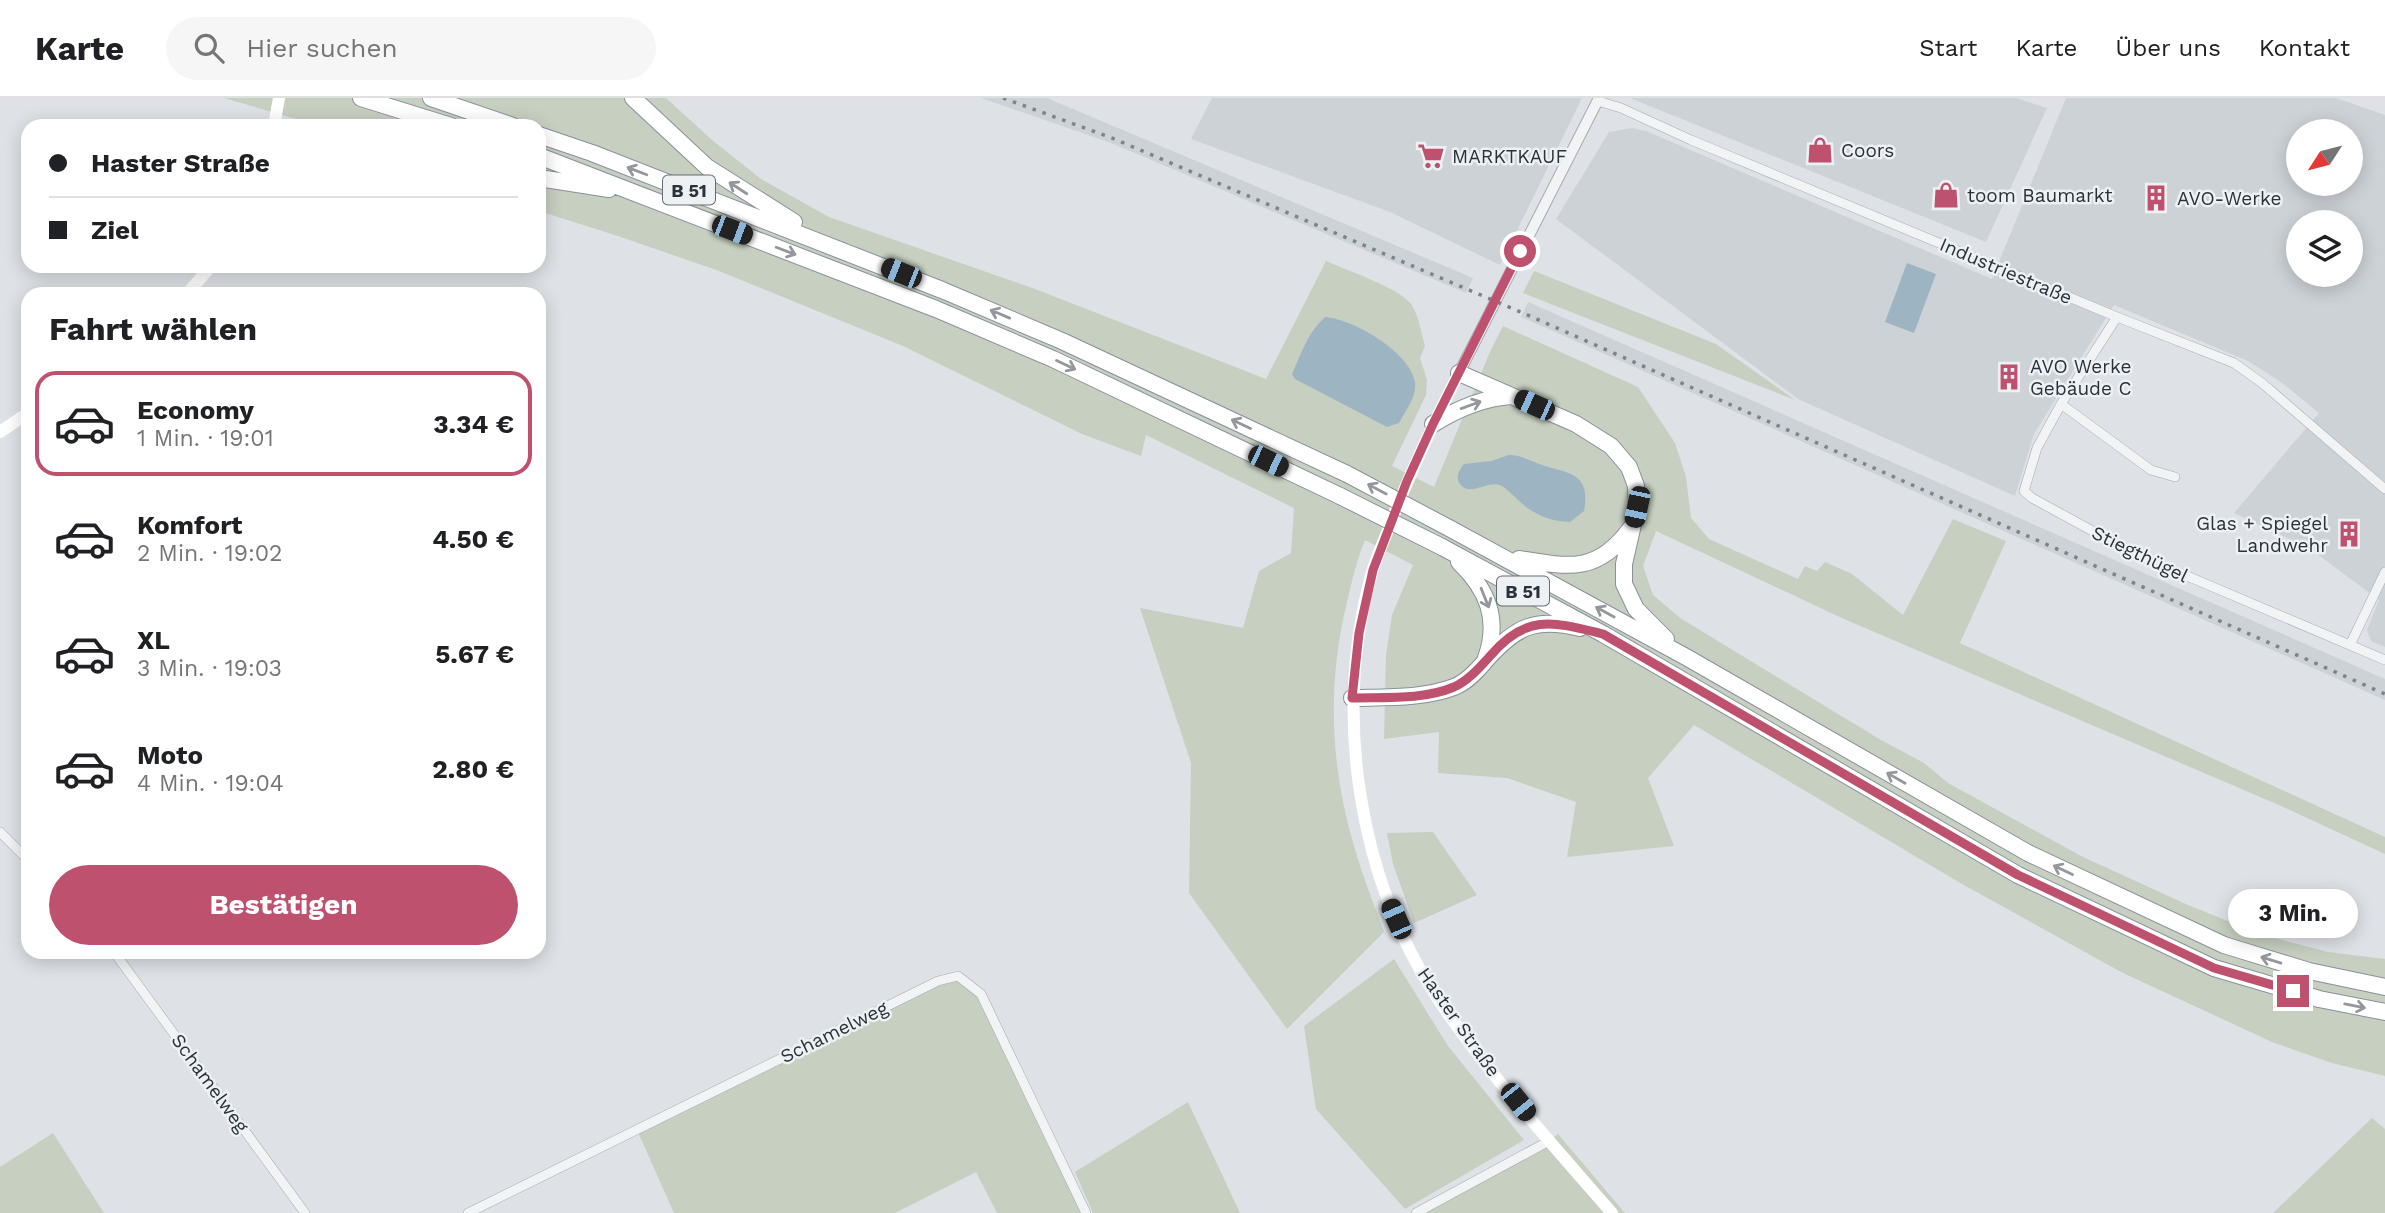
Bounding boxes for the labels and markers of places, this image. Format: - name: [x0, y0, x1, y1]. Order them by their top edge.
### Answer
- shop icon: Coors: [1805, 135, 1835, 165]
- place label: Coors: [1841, 139, 1894, 162]
- supermarket icon: MARKTKAUF: [1416, 141, 1446, 171]
- place label: MARKTKAUF: [1452, 145, 1567, 168]
- shop icon: toom Baumarkt: [1931, 180, 1961, 210]
- building icon: AVO-Werke: [2141, 183, 2171, 213]
- place label: toom Baumarkt: [1967, 184, 2113, 207]
- place label: AVO-Werke: [2177, 187, 2281, 210]
- place label: AVO Werke Gebäude C: [2030, 355, 2132, 400]
- building icon: AVO Werke Gebäude C: [1994, 362, 2024, 392]
- place label: Glas + Spiegel Landwehr: [2196, 512, 2328, 557]
- building icon: Glas + Spiegel Landwehr: [2334, 519, 2364, 549]

